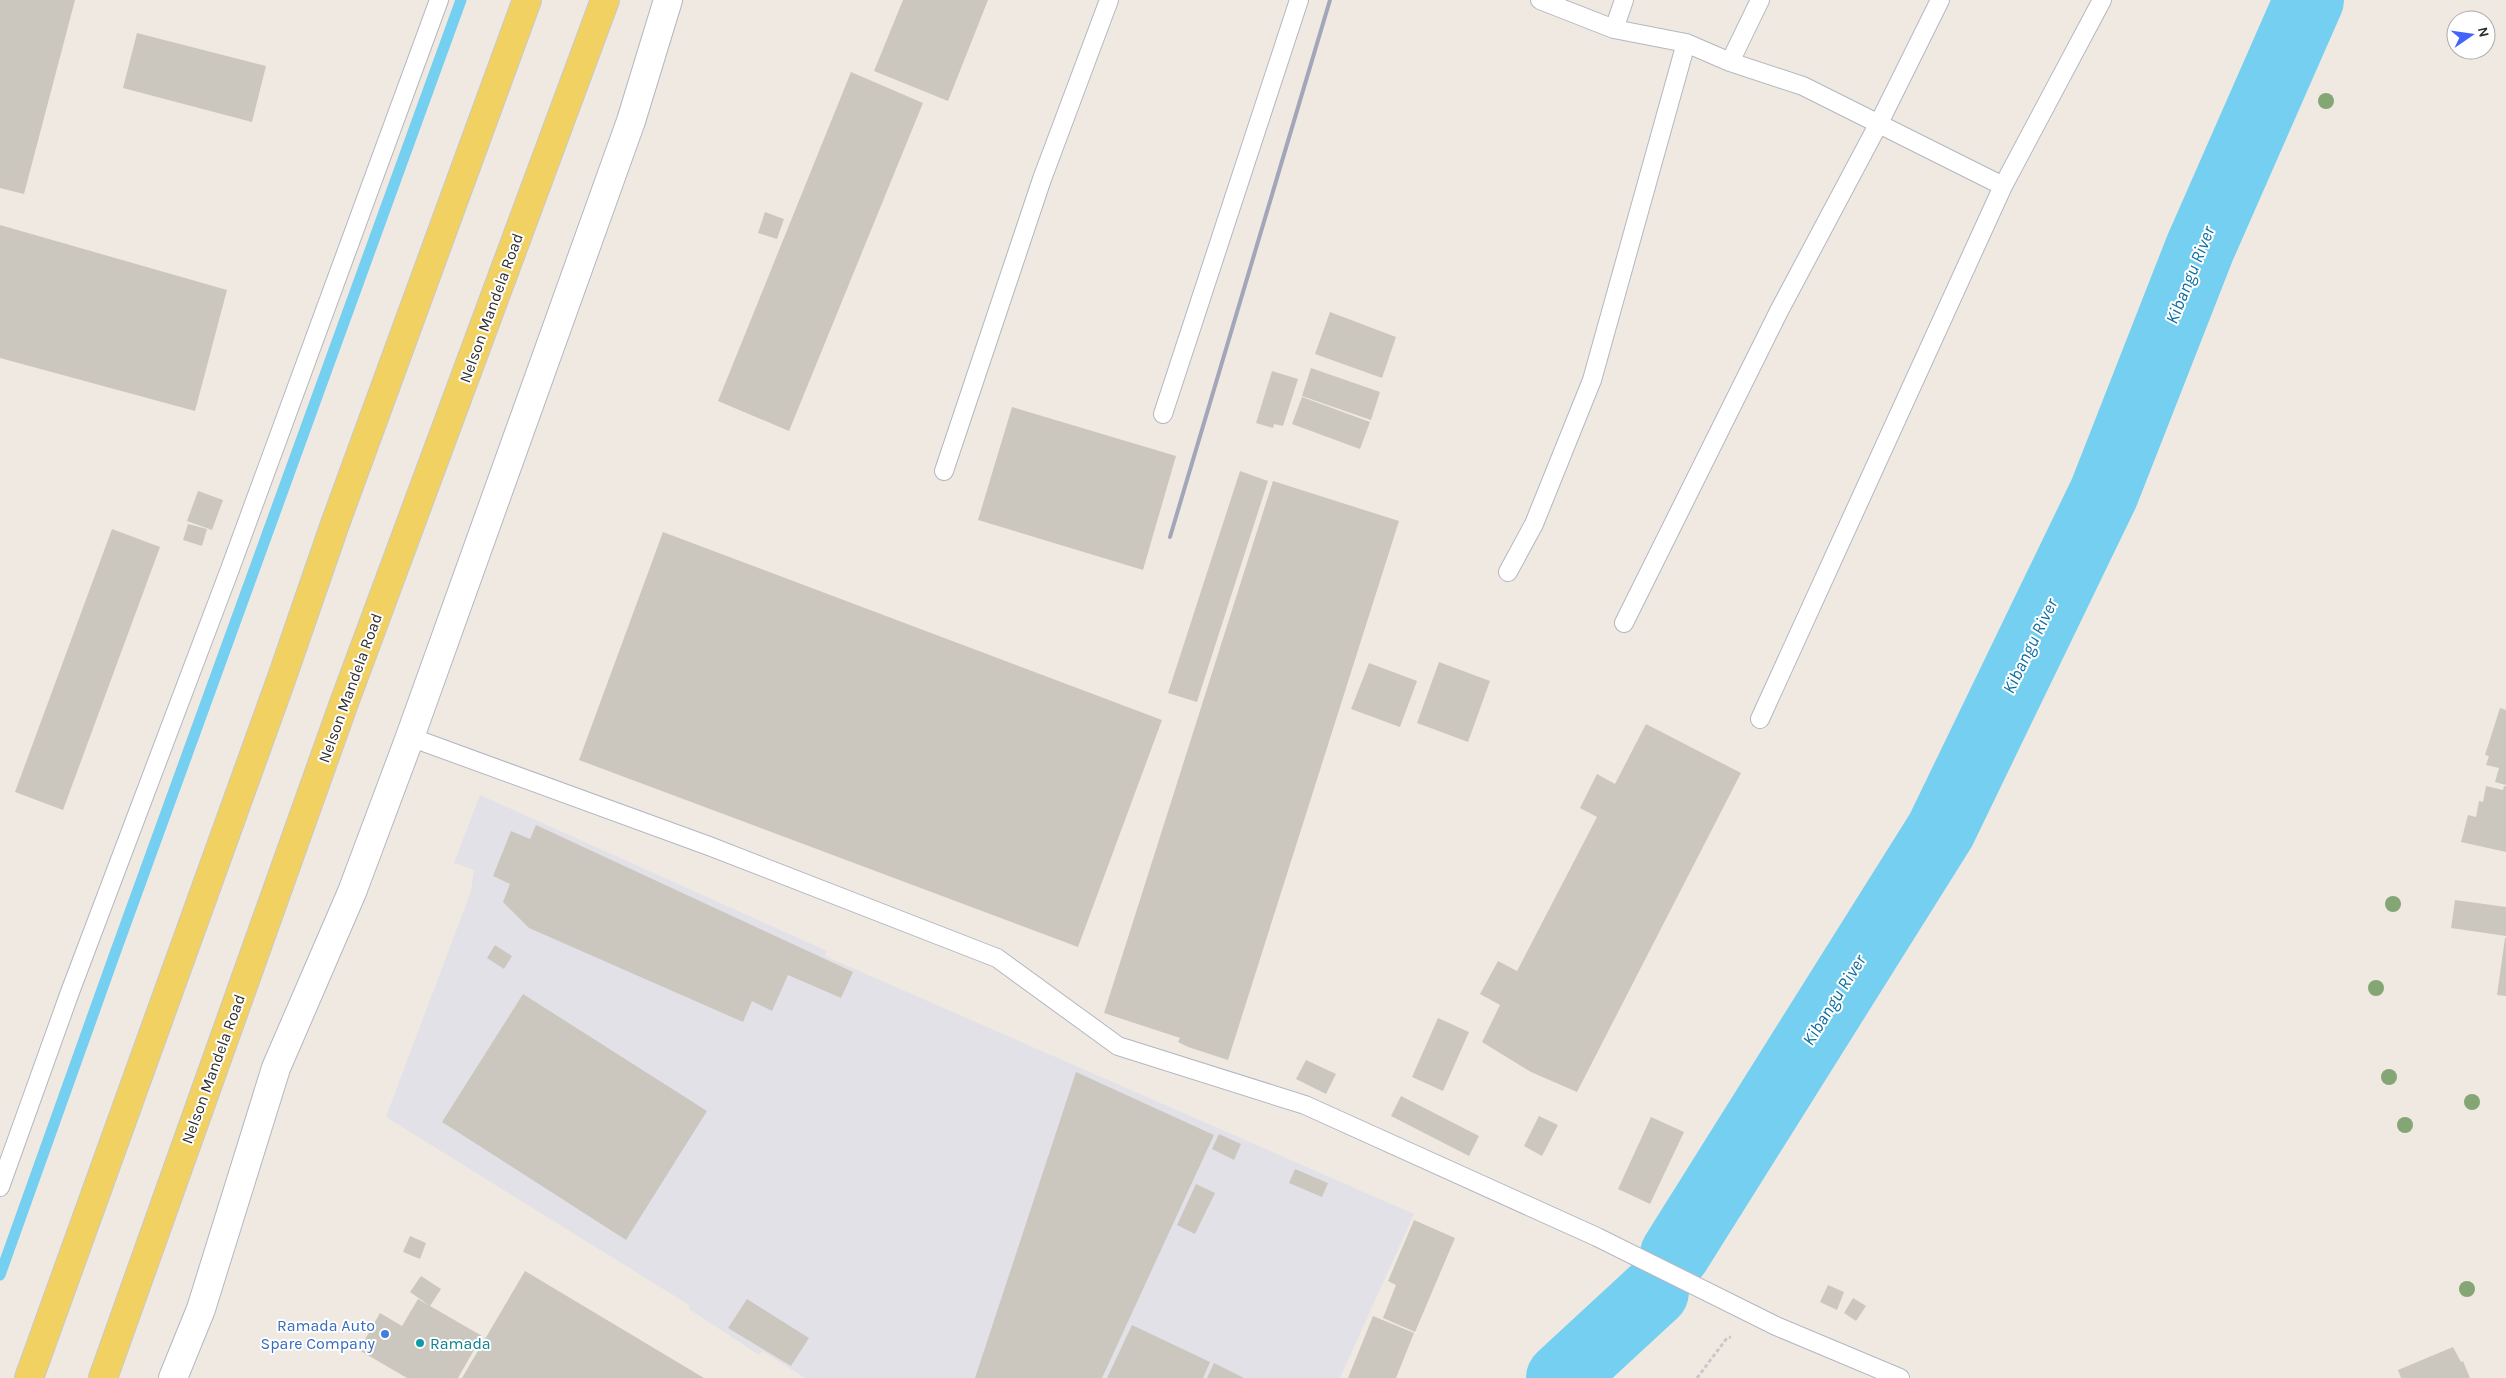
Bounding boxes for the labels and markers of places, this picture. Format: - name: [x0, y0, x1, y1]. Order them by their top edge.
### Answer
- place label: Ramada Auto Spare Company: [261, 1316, 376, 1353]
- marker: Ramada Auto Spare Company: [379, 1328, 391, 1340]
- place label: Ramada: [430, 1334, 491, 1353]
- marker: Ramada: [414, 1337, 426, 1349]

